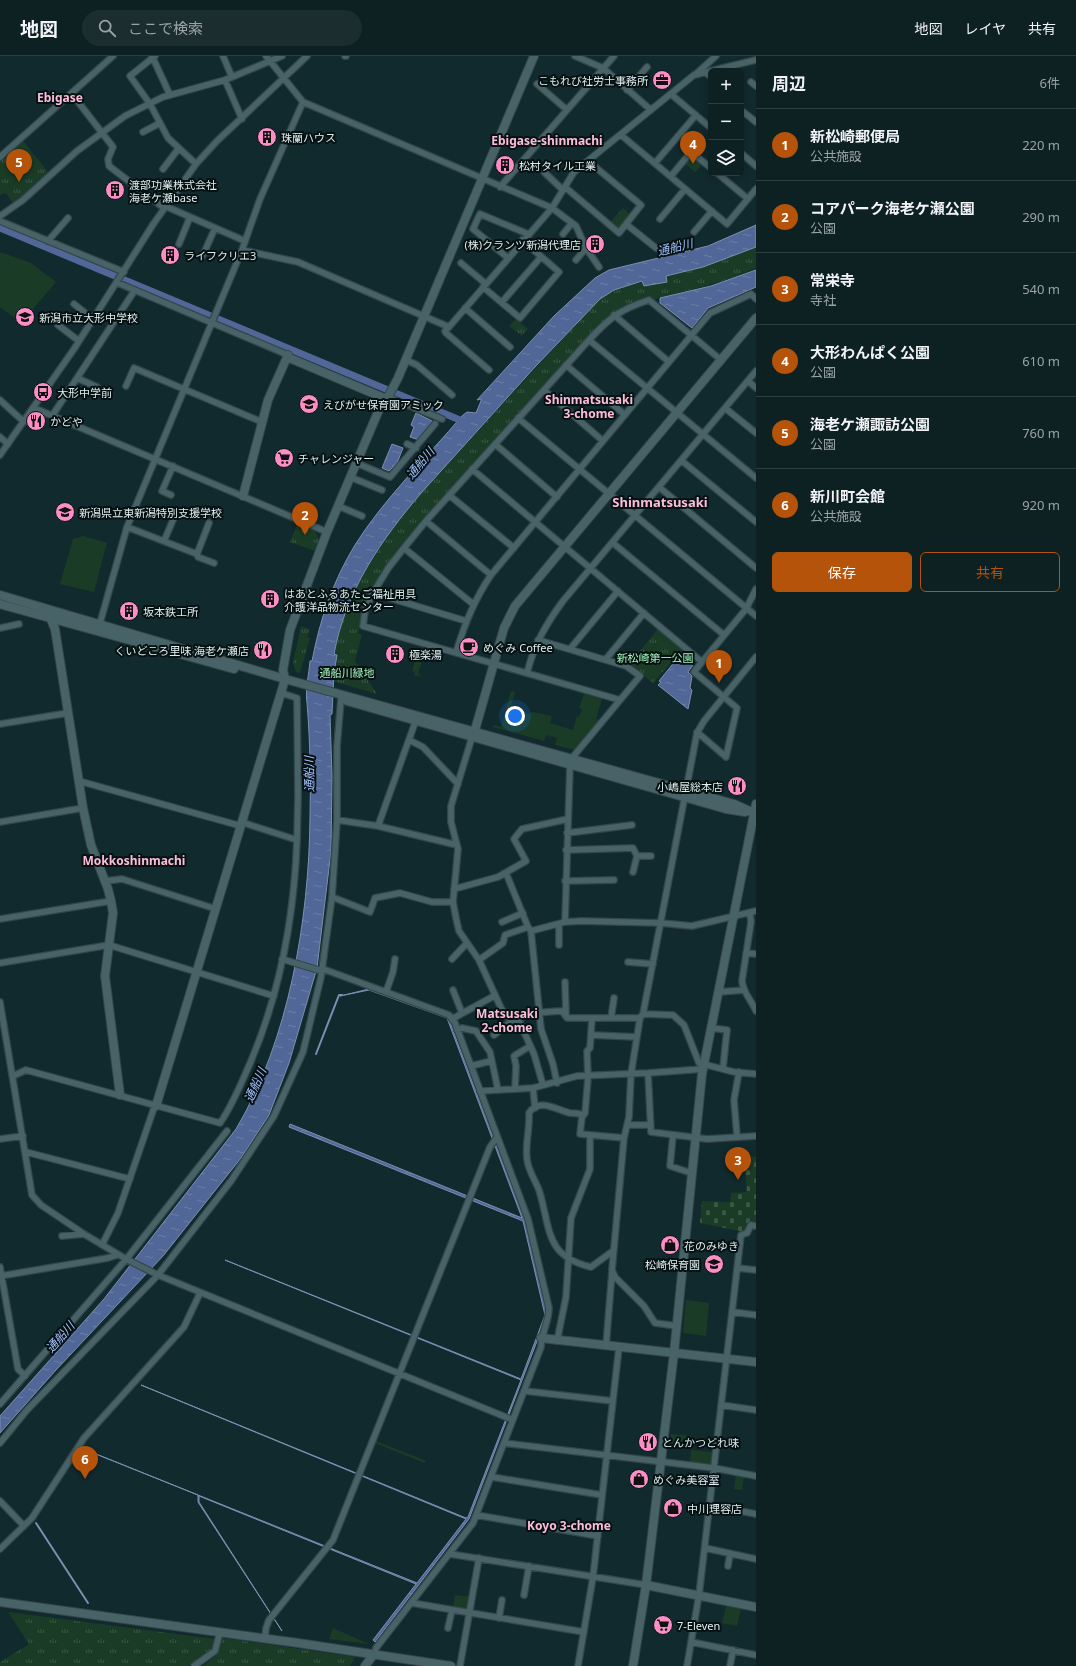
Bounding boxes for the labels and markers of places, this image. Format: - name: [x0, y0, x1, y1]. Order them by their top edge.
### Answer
- office icon: こもれび社労士事務所: [651, 69, 673, 91]
- place label: こもれび社労士事務所: [538, 73, 649, 88]
- building icon: 珠蘭ハウス: [256, 126, 278, 148]
- place label: 珠蘭ハウス: [281, 130, 336, 145]
- pin: 4: [680, 131, 706, 164]
- pin: 5: [6, 149, 32, 182]
- building icon: 松村タイル工業: [494, 154, 516, 176]
- place label: 松村タイル工業: [519, 158, 596, 173]
- place label: 渡部功業株式会社 海老ケ瀬base: [129, 177, 217, 205]
- building icon: 渡部功業株式会社 海老ケ瀬base: [104, 179, 126, 201]
- building icon: (株)クランツ新潟代理店: [584, 233, 606, 255]
- place label: (株)クランツ新潟代理店: [464, 237, 581, 252]
- building icon: ライフクリエ3: [159, 244, 181, 266]
- place label: ライフクリエ3: [184, 248, 256, 263]
- school or university icon: 新潟市立大形中学校: [14, 306, 36, 328]
- place label: 新潟市立大形中学校: [39, 310, 138, 325]
- bus stop icon: 大形中学前: [32, 381, 54, 403]
- place label: 大形中学前: [57, 385, 112, 400]
- school or university icon: えびがせ保育園アミック: [298, 393, 320, 415]
- place label: えびがせ保育園アミック: [323, 397, 444, 412]
- restaurant icon: かどや: [25, 410, 47, 432]
- place label: かどや: [50, 414, 83, 429]
- supermarket icon: チャレンジャー: [273, 447, 295, 469]
- place label: チャレンジャー: [298, 451, 374, 466]
- school or university icon: 新潟県立東新潟特別支援学校: [54, 501, 76, 523]
- pin: 2: [292, 502, 318, 535]
- place label: 新潟県立東新潟特別支援学校: [79, 505, 222, 520]
- place label: はあとふるあたご福祉用具 介護洋品物流センター: [284, 586, 416, 614]
- building icon: はあとふるあたご福祉用具 介護洋品物流センター: [259, 588, 281, 610]
- building icon: 坂本鉄工所: [118, 600, 140, 622]
- place label: 坂本鉄工所: [143, 604, 199, 619]
- cafe icon: めぐみ Coffee: [458, 636, 480, 658]
- restaurant icon: くいどころ里味 海老ケ瀬店: [252, 639, 274, 661]
- place label: めぐみ Coffee: [483, 640, 553, 655]
- place label: くいどころ里味 海老ケ瀬店: [114, 643, 249, 658]
- building icon: 極楽湯: [384, 643, 406, 665]
- place label: 極楽湯: [409, 647, 442, 662]
- pin: 1: [706, 650, 732, 683]
- restaurant icon: 小嶋屋総本店: [726, 775, 748, 797]
- place label: 小嶋屋総本店: [657, 779, 723, 794]
- pin: 3: [725, 1147, 751, 1180]
- shop icon: 花のみゆき: [659, 1234, 681, 1256]
- place label: 花のみゆき: [684, 1238, 739, 1253]
- school or university icon: 松崎保育園: [703, 1253, 725, 1275]
- place label: 松崎保育園: [645, 1257, 700, 1272]
- restaurant icon: とんかつどれ味: [637, 1431, 659, 1453]
- place label: とんかつどれ味: [662, 1435, 739, 1450]
- pin: 6: [72, 1446, 98, 1479]
- shop icon: めぐみ美容室: [628, 1468, 650, 1490]
- place label: めぐみ美容室: [653, 1472, 719, 1487]
- shop icon: 中川理容店: [662, 1497, 684, 1519]
- place label: 中川理容店: [687, 1501, 742, 1516]
- supermarket icon: 7-Eleven: [652, 1614, 674, 1636]
- place label: 7-Eleven: [677, 1618, 720, 1633]

